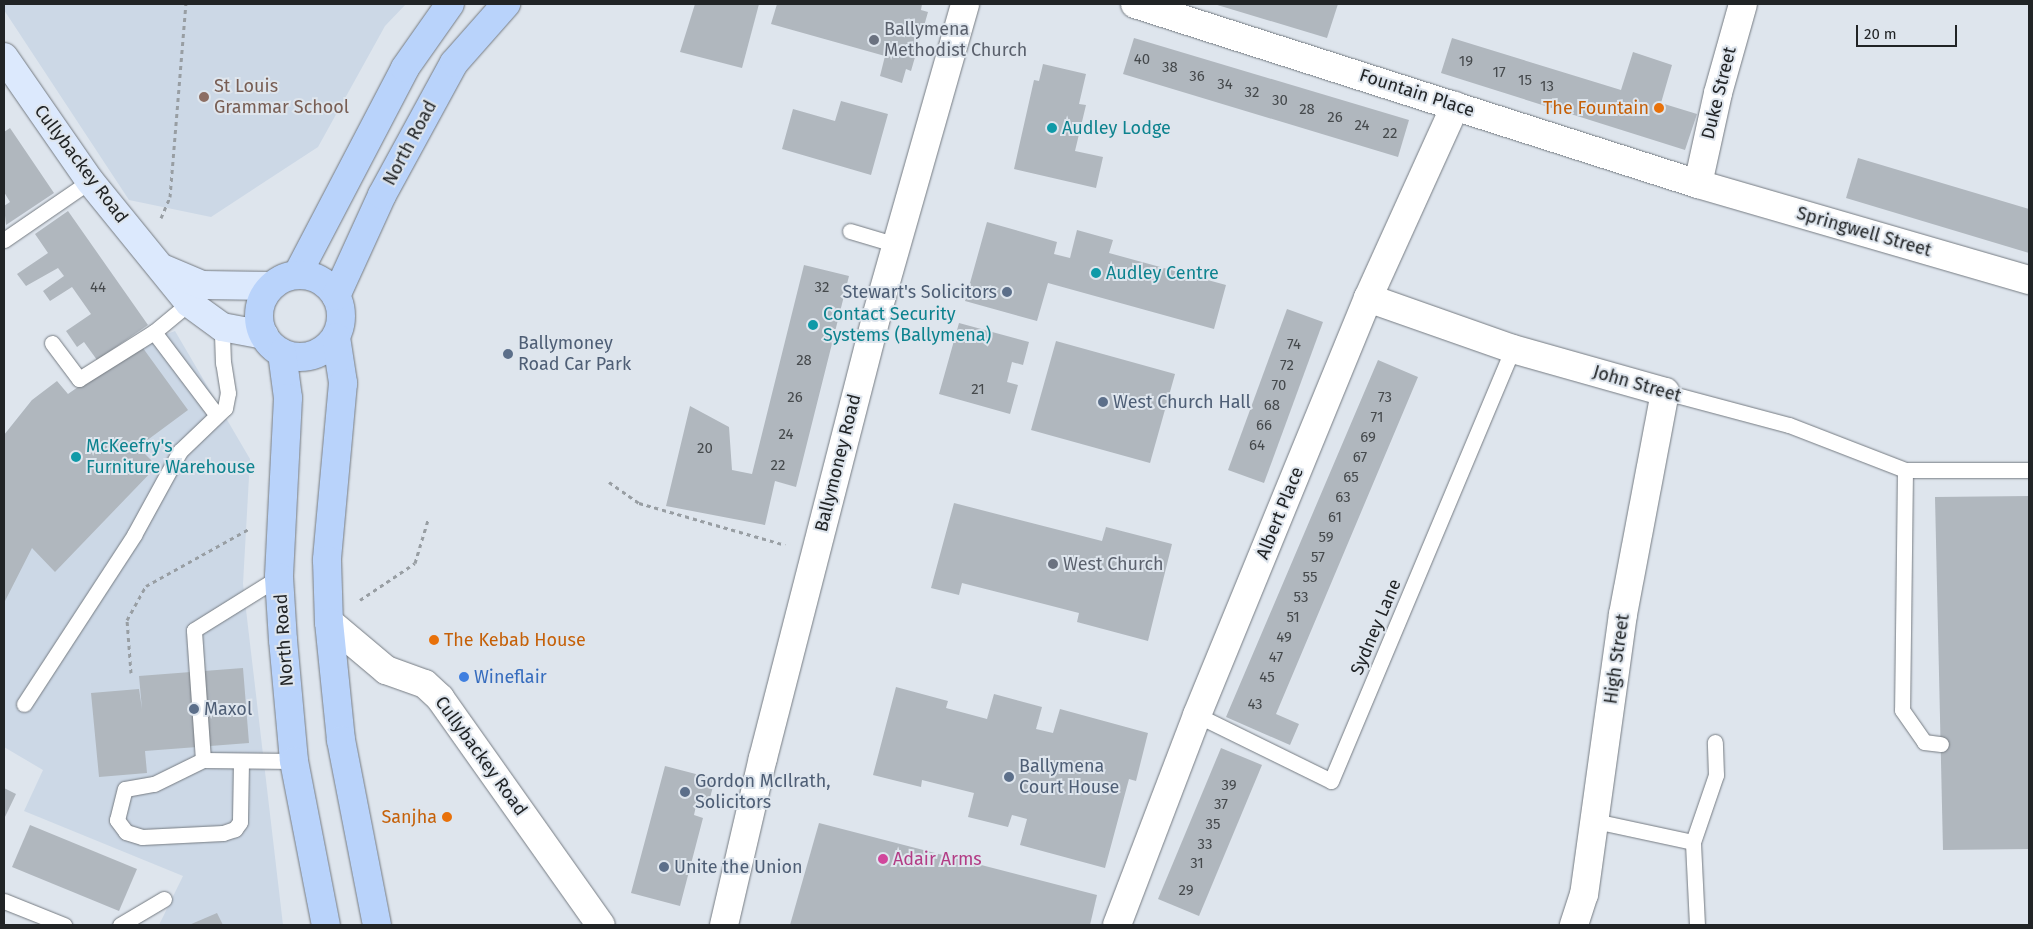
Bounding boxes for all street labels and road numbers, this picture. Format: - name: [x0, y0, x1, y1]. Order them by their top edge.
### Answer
- street label: Duke Street: [1697, 45, 1741, 141]
- street label: Fountain Place: [1357, 64, 1477, 122]
- street label: North Road: [379, 97, 441, 189]
- street label: Cullybackey Road: [30, 101, 132, 227]
- street label: Springwell Street: [1794, 202, 1934, 262]
- street label: John Street: [1590, 361, 1684, 407]
- street label: Ballymoney Road: [810, 392, 866, 534]
- street label: Albert Place: [1252, 464, 1308, 562]
- street label: Sydney Lane: [1346, 576, 1406, 678]
- street label: North Road: [270, 593, 298, 687]
- street label: High Street: [1600, 613, 1634, 705]
- street label: Cullybackey Road: [430, 692, 532, 820]

